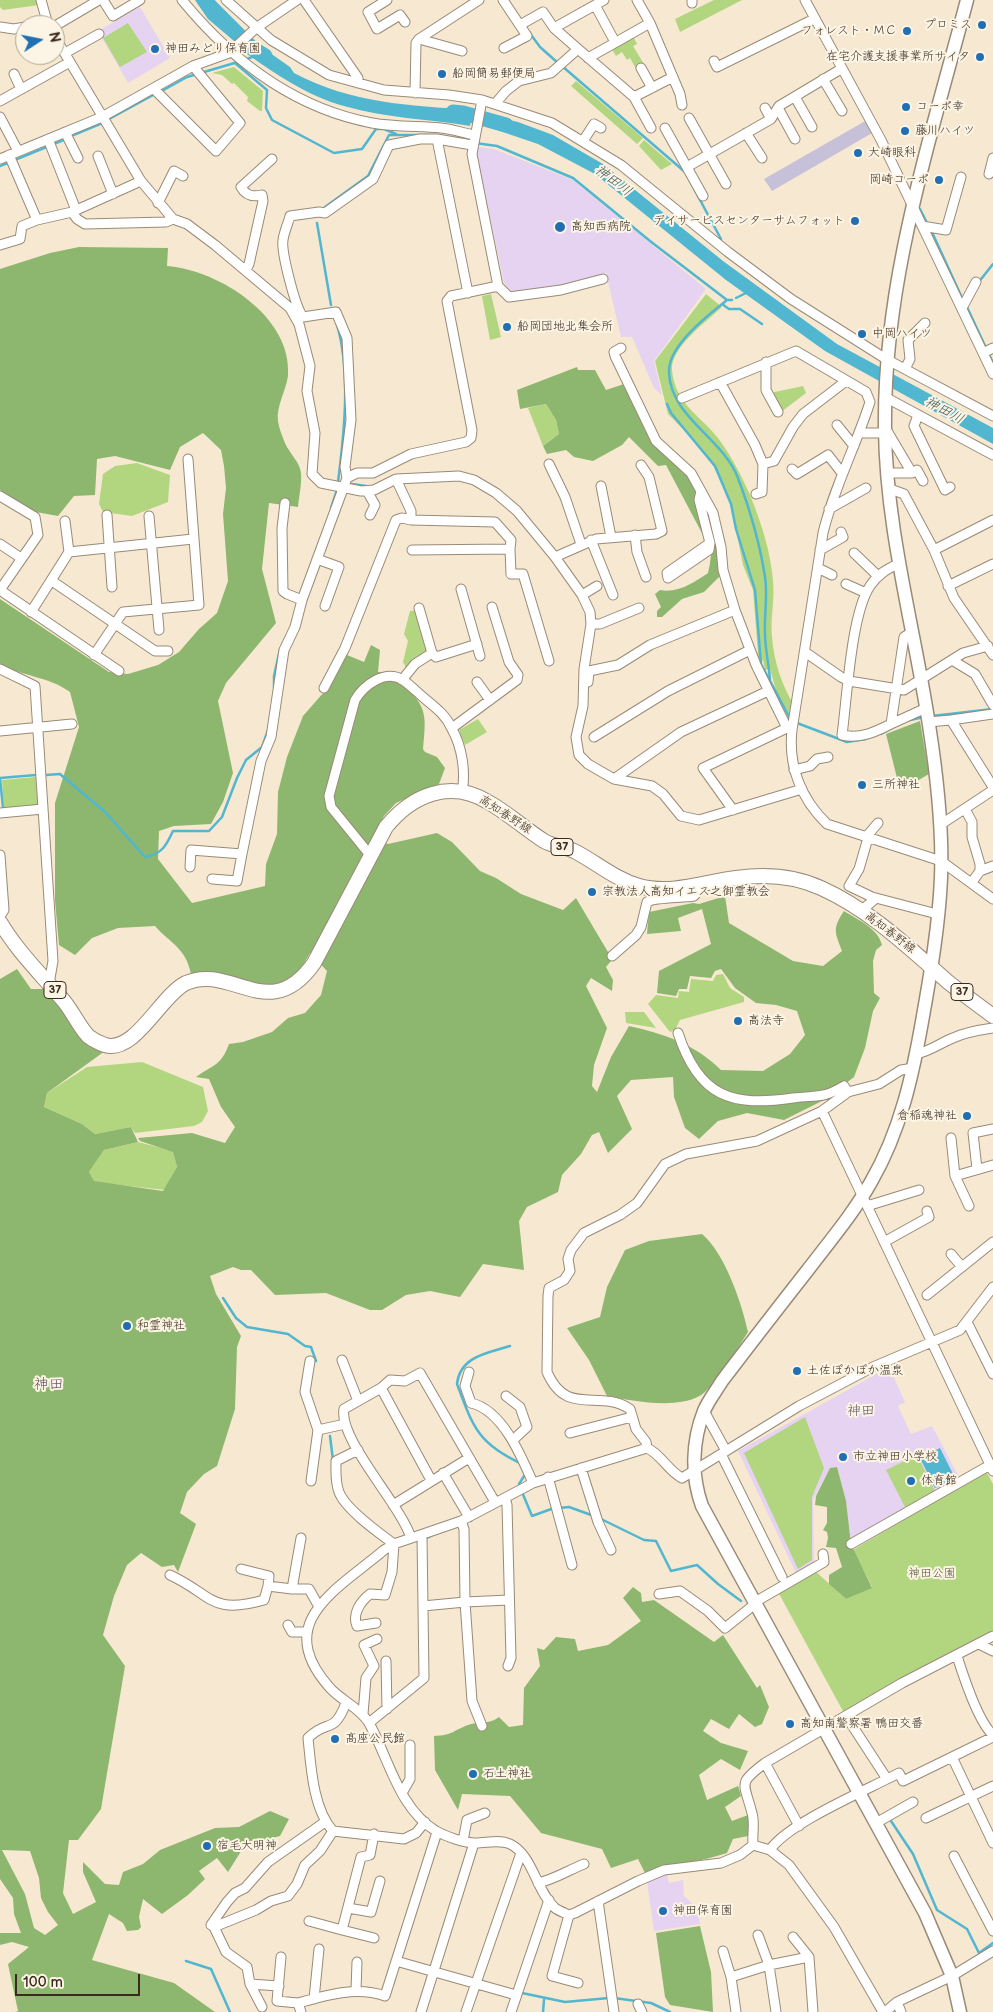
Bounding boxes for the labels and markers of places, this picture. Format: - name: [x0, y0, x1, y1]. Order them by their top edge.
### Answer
- place label: プロミス: [924, 18, 972, 32]
- marker: プロミス: [976, 19, 988, 31]
- place label: フォレスト・ＭＣ: [801, 24, 897, 38]
- marker: フォレスト・ＭＣ: [901, 25, 913, 37]
- place label: 神田みどり保育園: [165, 42, 261, 56]
- marker: 神田みどり保育園: [149, 43, 161, 55]
- place label: 在宅介護支援事業所サイタ: [826, 50, 970, 64]
- marker: 在宅介護支援事業所サイタ: [974, 51, 986, 63]
- place label: 船岡簡易郵便局: [452, 67, 536, 81]
- marker: 船岡簡易郵便局: [436, 68, 448, 80]
- place label: コーポ幸: [916, 100, 964, 114]
- marker: コーポ幸: [900, 101, 912, 113]
- place label: 藤川ハイツ: [915, 124, 975, 138]
- marker: 藤川ハイツ: [899, 125, 911, 137]
- place label: 大崎眼科: [868, 146, 916, 160]
- marker: 大崎眼科: [852, 147, 864, 159]
- place label: 岡崎コーポ: [869, 173, 929, 187]
- marker: 岡崎コーポ: [933, 174, 945, 186]
- place label: デイサービスセンターサムフォット: [653, 214, 845, 228]
- marker: デイサービスセンターサムフォット: [849, 215, 861, 227]
- marker: 高知西病院: [553, 220, 567, 234]
- place label: 高知西病院: [571, 220, 631, 234]
- place label: 船岡団地北集会所: [517, 320, 613, 334]
- marker: 船岡団地北集会所: [501, 321, 513, 333]
- place label: 中岡ハイツ: [872, 327, 932, 341]
- marker: 中岡ハイツ: [856, 328, 868, 340]
- place label: 三所神社: [872, 778, 920, 792]
- marker: 三所神社: [856, 779, 868, 791]
- place label: 宗教法人高知イエス之御霊教会: [602, 885, 770, 899]
- marker: 宗教法人高知イエス之御霊教会: [586, 886, 598, 898]
- place label: 高法寺: [748, 1014, 784, 1028]
- marker: 高法寺: [732, 1015, 744, 1027]
- place label: 倉稲魂神社: [897, 1109, 957, 1123]
- marker: 倉稲魂神社: [961, 1110, 973, 1122]
- place label: 和霊神社: [137, 1319, 185, 1333]
- marker: 和霊神社: [121, 1320, 133, 1332]
- place label: 土佐ぽかぽか温泉: [807, 1364, 903, 1378]
- marker: 土佐ぽかぽか温泉: [791, 1365, 803, 1377]
- place label: 市立神田小学校: [853, 1450, 937, 1464]
- marker: 市立神田小学校: [837, 1451, 849, 1463]
- place label: 体育館: [921, 1474, 957, 1488]
- marker: 体育館: [905, 1475, 917, 1487]
- place label: 高知南警察署 鴨田交番: [800, 1717, 923, 1731]
- marker: 高知南警察署 鴨田交番: [784, 1718, 796, 1730]
- place label: 髙座公民館: [345, 1732, 405, 1746]
- marker: 髙座公民館: [329, 1733, 341, 1745]
- place label: 石土神社: [483, 1767, 531, 1781]
- marker: 石土神社: [467, 1768, 479, 1780]
- place label: 宿毛大明神: [217, 1839, 277, 1853]
- marker: 宿毛大明神: [201, 1840, 213, 1852]
- place label: 神田保育園: [673, 1904, 733, 1918]
- marker: 神田保育園: [657, 1905, 669, 1917]

